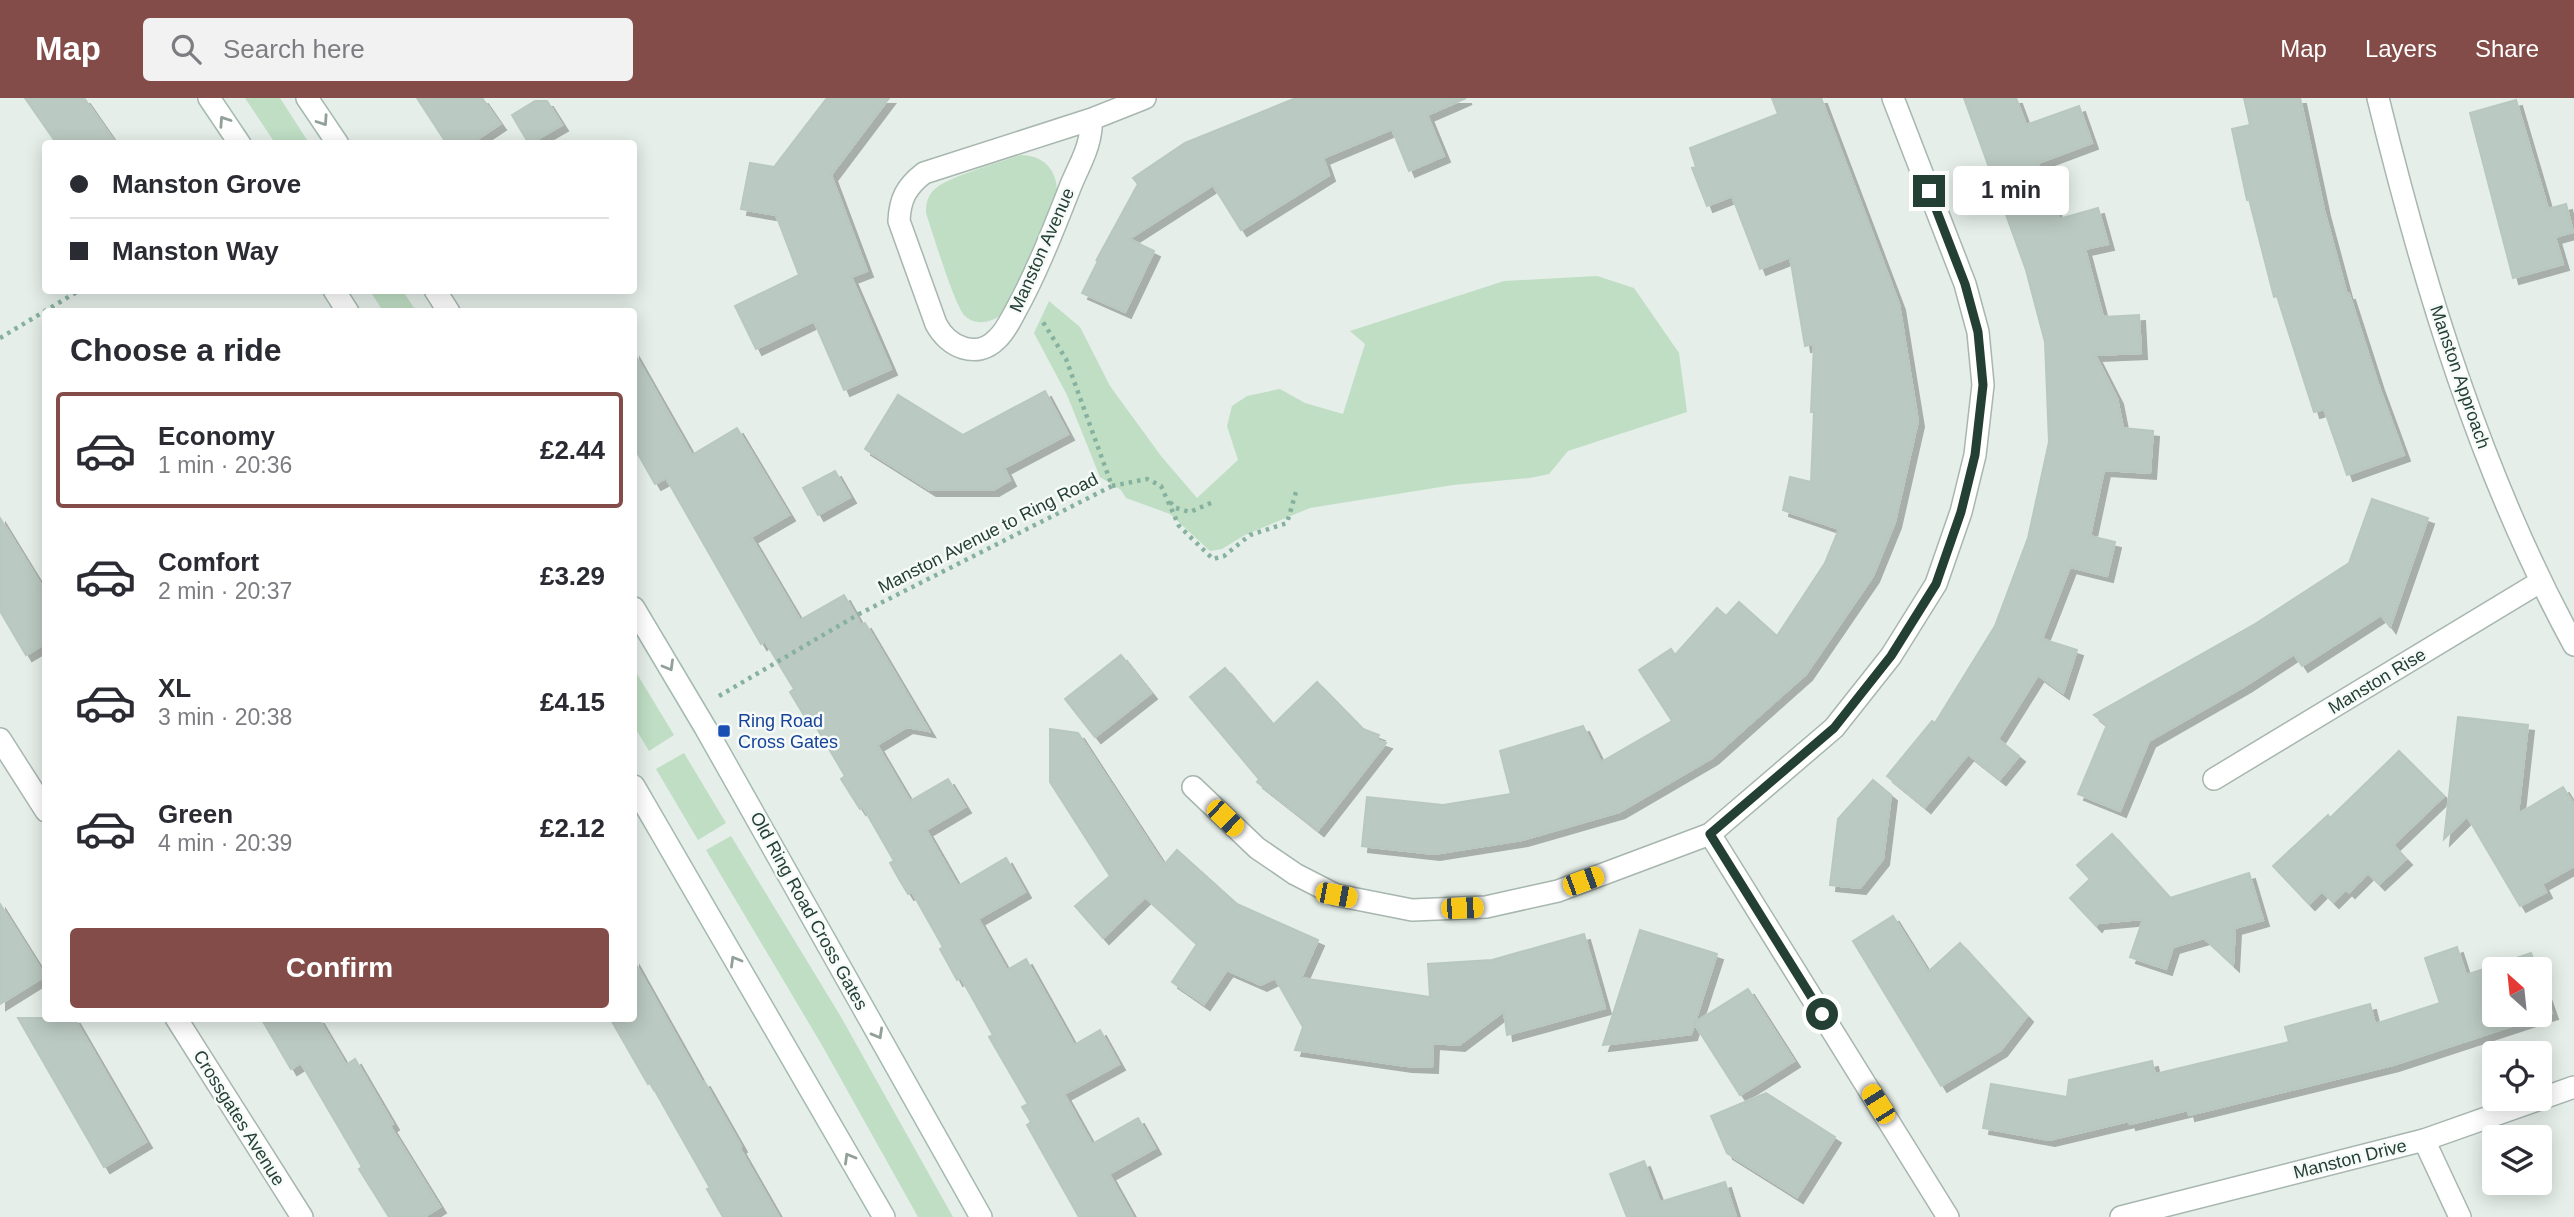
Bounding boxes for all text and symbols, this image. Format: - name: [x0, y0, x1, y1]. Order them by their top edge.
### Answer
- search box: [143, 18, 633, 81]
- text: Map: [35, 30, 101, 67]
- icon: search: [167, 30, 205, 68]
- text: Search here: [223, 34, 365, 64]
- text: Map: [2280, 35, 2327, 62]
- text: Layers: [2365, 35, 2437, 62]
- text: Share: [2475, 35, 2539, 62]
- one-way arrow: [314, 113, 327, 126]
- one-way arrow: [220, 116, 232, 129]
- callout: 1 min: [1954, 166, 2069, 216]
- text: Manston Grove: [112, 169, 301, 199]
- route end: [1913, 175, 1945, 207]
- text: 1 min: [1981, 177, 2041, 203]
- street label: Manston Avenue: [1006, 185, 1078, 315]
- text: Manston Way: [112, 236, 279, 266]
- street label: Manston Approach: [2426, 303, 2494, 451]
- text: Choose a ride: [70, 332, 282, 368]
- icon: car: [74, 419, 137, 482]
- text: Economy: [158, 421, 275, 451]
- text: £2.44: [540, 435, 605, 465]
- text: 1 min · 20:36: [158, 452, 292, 478]
- street label: Manston Avenue to Ring Road: [875, 469, 1101, 597]
- icon: car: [74, 545, 137, 608]
- text: Comfort: [158, 547, 259, 577]
- text: £3.29: [540, 561, 605, 591]
- text: 2 min · 20:37: [158, 578, 292, 604]
- street label: Manston Rise: [2325, 644, 2429, 718]
- one-way arrow: [661, 659, 674, 672]
- icon: car: [74, 671, 137, 734]
- text: XL: [158, 673, 191, 703]
- text: £4.15: [540, 687, 605, 717]
- text: 3 min · 20:38: [158, 704, 292, 730]
- place label: Ring Road Cross Gates: [738, 711, 838, 752]
- marker: Ring Road Cross Gates: [716, 723, 732, 739]
- car: [1203, 796, 1248, 840]
- icon: car: [74, 797, 137, 860]
- text: Green: [158, 799, 233, 829]
- street label: Old Ring Road Cross Gates: [746, 809, 872, 1013]
- text: £2.12: [540, 813, 605, 843]
- text: 4 min · 20:39: [158, 830, 292, 856]
- car: [1560, 864, 1607, 898]
- car: [1314, 881, 1359, 909]
- car: [1441, 897, 1484, 919]
- button: Confirm: [70, 928, 609, 1008]
- one-way arrow: [730, 956, 743, 969]
- north arrow: [2482, 957, 2552, 1027]
- map controls: [2482, 957, 2552, 1195]
- route start: [1806, 998, 1838, 1030]
- one-way arrow: [870, 1027, 883, 1040]
- button: locate: [2482, 1041, 2552, 1111]
- street label: Crossgates Avenue: [189, 1047, 289, 1189]
- car: [1858, 1081, 1899, 1127]
- button: layers: [2482, 1125, 2552, 1195]
- street label: Manston Drive: [2291, 1135, 2409, 1183]
- one-way arrow: [845, 1153, 858, 1166]

